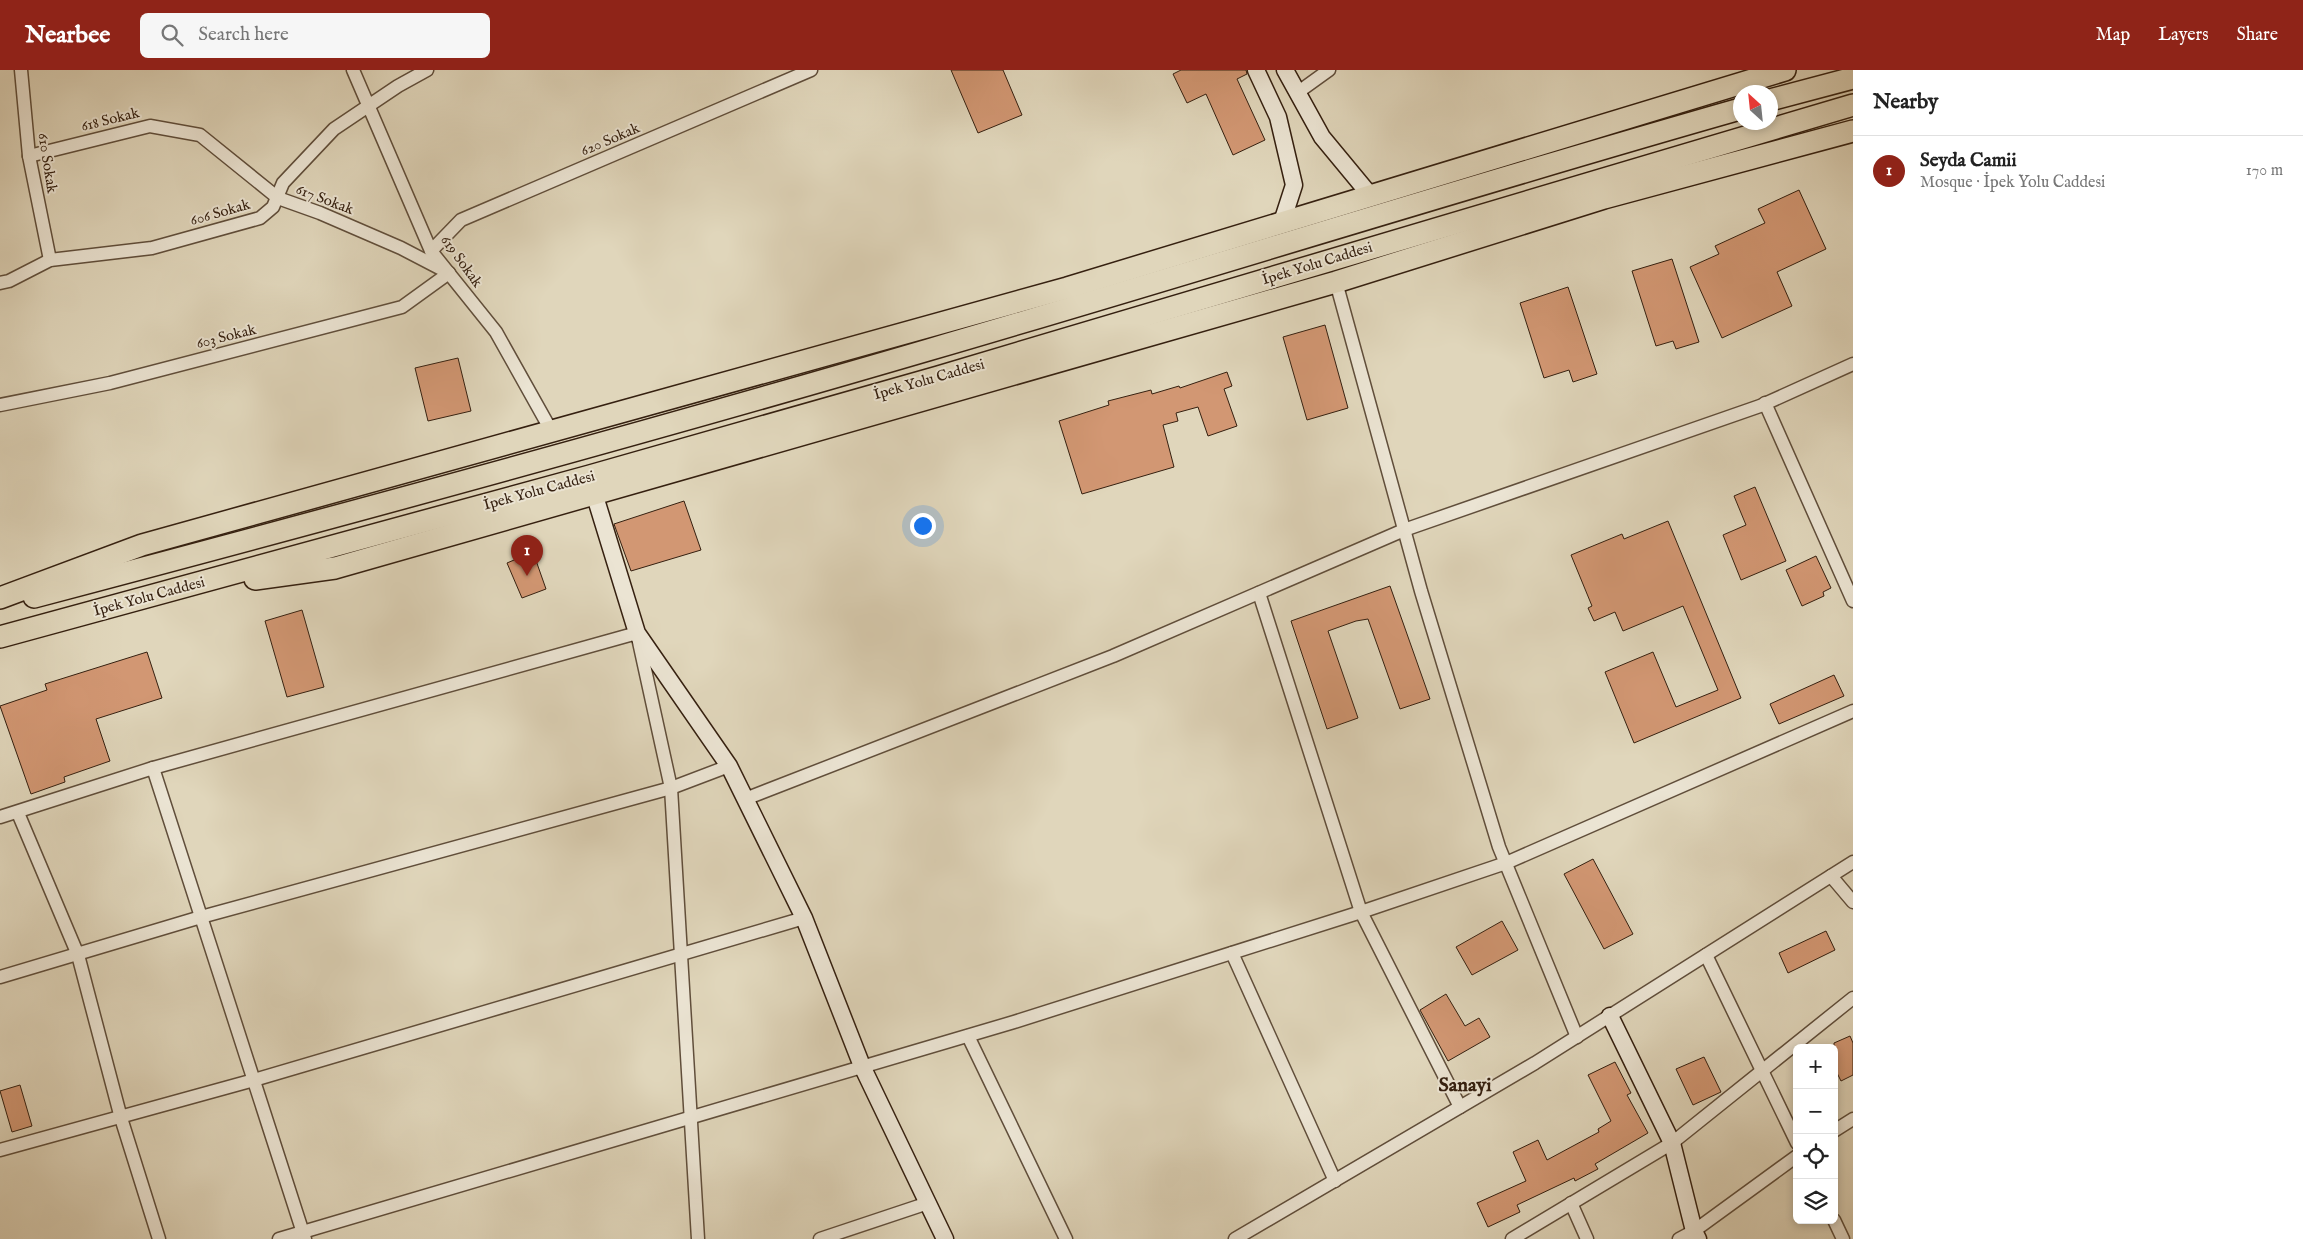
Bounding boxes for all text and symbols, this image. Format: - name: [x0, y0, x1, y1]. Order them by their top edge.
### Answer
- search box: [140, 13, 490, 58]
- text: Nearbee: [25, 20, 110, 51]
- icon: search: [158, 21, 186, 49]
- text: Search here: [198, 23, 289, 47]
- text: Map: [2096, 24, 2130, 47]
- text: Layers: [2158, 24, 2209, 47]
- text: Share: [2237, 24, 2278, 47]
- north arrow: [1733, 85, 1778, 130]
- text: Nearby: [1873, 89, 1938, 116]
- street label: 618 Sokak: [79, 103, 142, 136]
- street label: 620 Sokak: [578, 118, 643, 160]
- street label: 610 Sokak: [33, 132, 62, 195]
- text: Seyda Camii: [1920, 149, 2017, 173]
- text: 1: [1886, 161, 1892, 181]
- text: 170 m: [2246, 161, 2283, 181]
- text: Mosque · İpek Yolu Caddesi: [1920, 173, 2105, 193]
- street label: 617 Sokak: [293, 180, 357, 219]
- street label: 606 Sokak: [188, 195, 253, 230]
- street label: 619 Sokak: [436, 231, 487, 292]
- street label: İpek Yolu Caddesi: [1260, 238, 1375, 289]
- street label: 603 Sokak: [194, 320, 259, 353]
- street label: İpek Yolu Caddesi: [871, 355, 987, 404]
- street label: İpek Yolu Caddesi: [481, 466, 597, 514]
- your location: [910, 513, 936, 539]
- pin: 1: [511, 535, 543, 576]
- street label: İpek Yolu Caddesi: [91, 572, 207, 620]
- map controls: [1793, 1044, 1838, 1224]
- button: +: [1793, 1044, 1838, 1089]
- district label: Sanayi: [1438, 1073, 1492, 1098]
- button: −: [1793, 1089, 1838, 1134]
- button: locate: [1793, 1134, 1838, 1179]
- button: layers: [1793, 1179, 1838, 1224]

